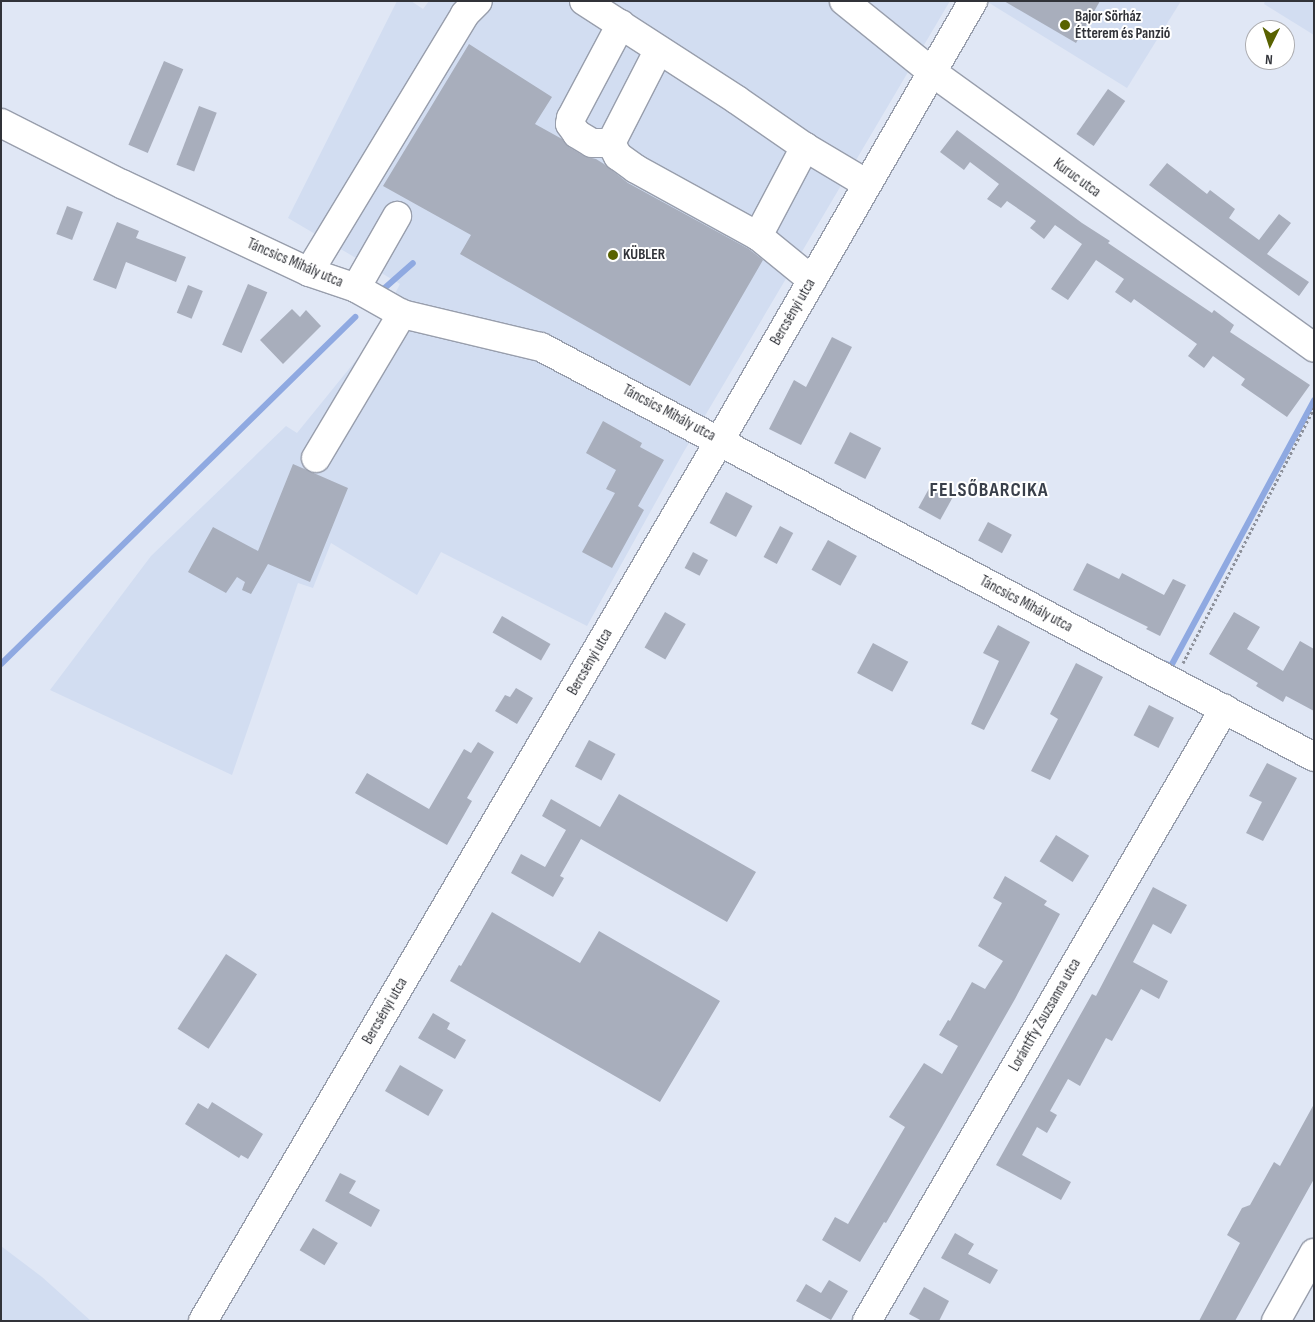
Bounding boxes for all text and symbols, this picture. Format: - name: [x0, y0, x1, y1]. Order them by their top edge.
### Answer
- place label: Bajor Sörház Étterem és Panzió: [1075, 7, 1170, 42]
- marker: Bajor Sörház Étterem és Panzió: [1059, 19, 1071, 31]
- north arrow: [1245, 20, 1295, 70]
- text: N: [1265, 51, 1273, 68]
- street label: Kuruc utca: [1050, 155, 1104, 201]
- street label: Táncsics Mihály utca: [244, 235, 346, 291]
- place label: KÜBLER: [623, 246, 665, 264]
- marker: KÜBLER: [607, 249, 619, 261]
- street label: Bercsényi utca: [767, 276, 819, 348]
- street label: Táncsics Mihály utca: [620, 381, 718, 445]
- district label: FELSŐBARCIKA: [928, 478, 1050, 502]
- street label: Táncsics Mihály utca: [977, 572, 1075, 636]
- street label: Bercsényi utca: [564, 626, 616, 698]
- street label: Lorántffy Zsuzsanna utca: [1005, 956, 1085, 1074]
- street label: Bercsényi utca: [359, 975, 411, 1047]

